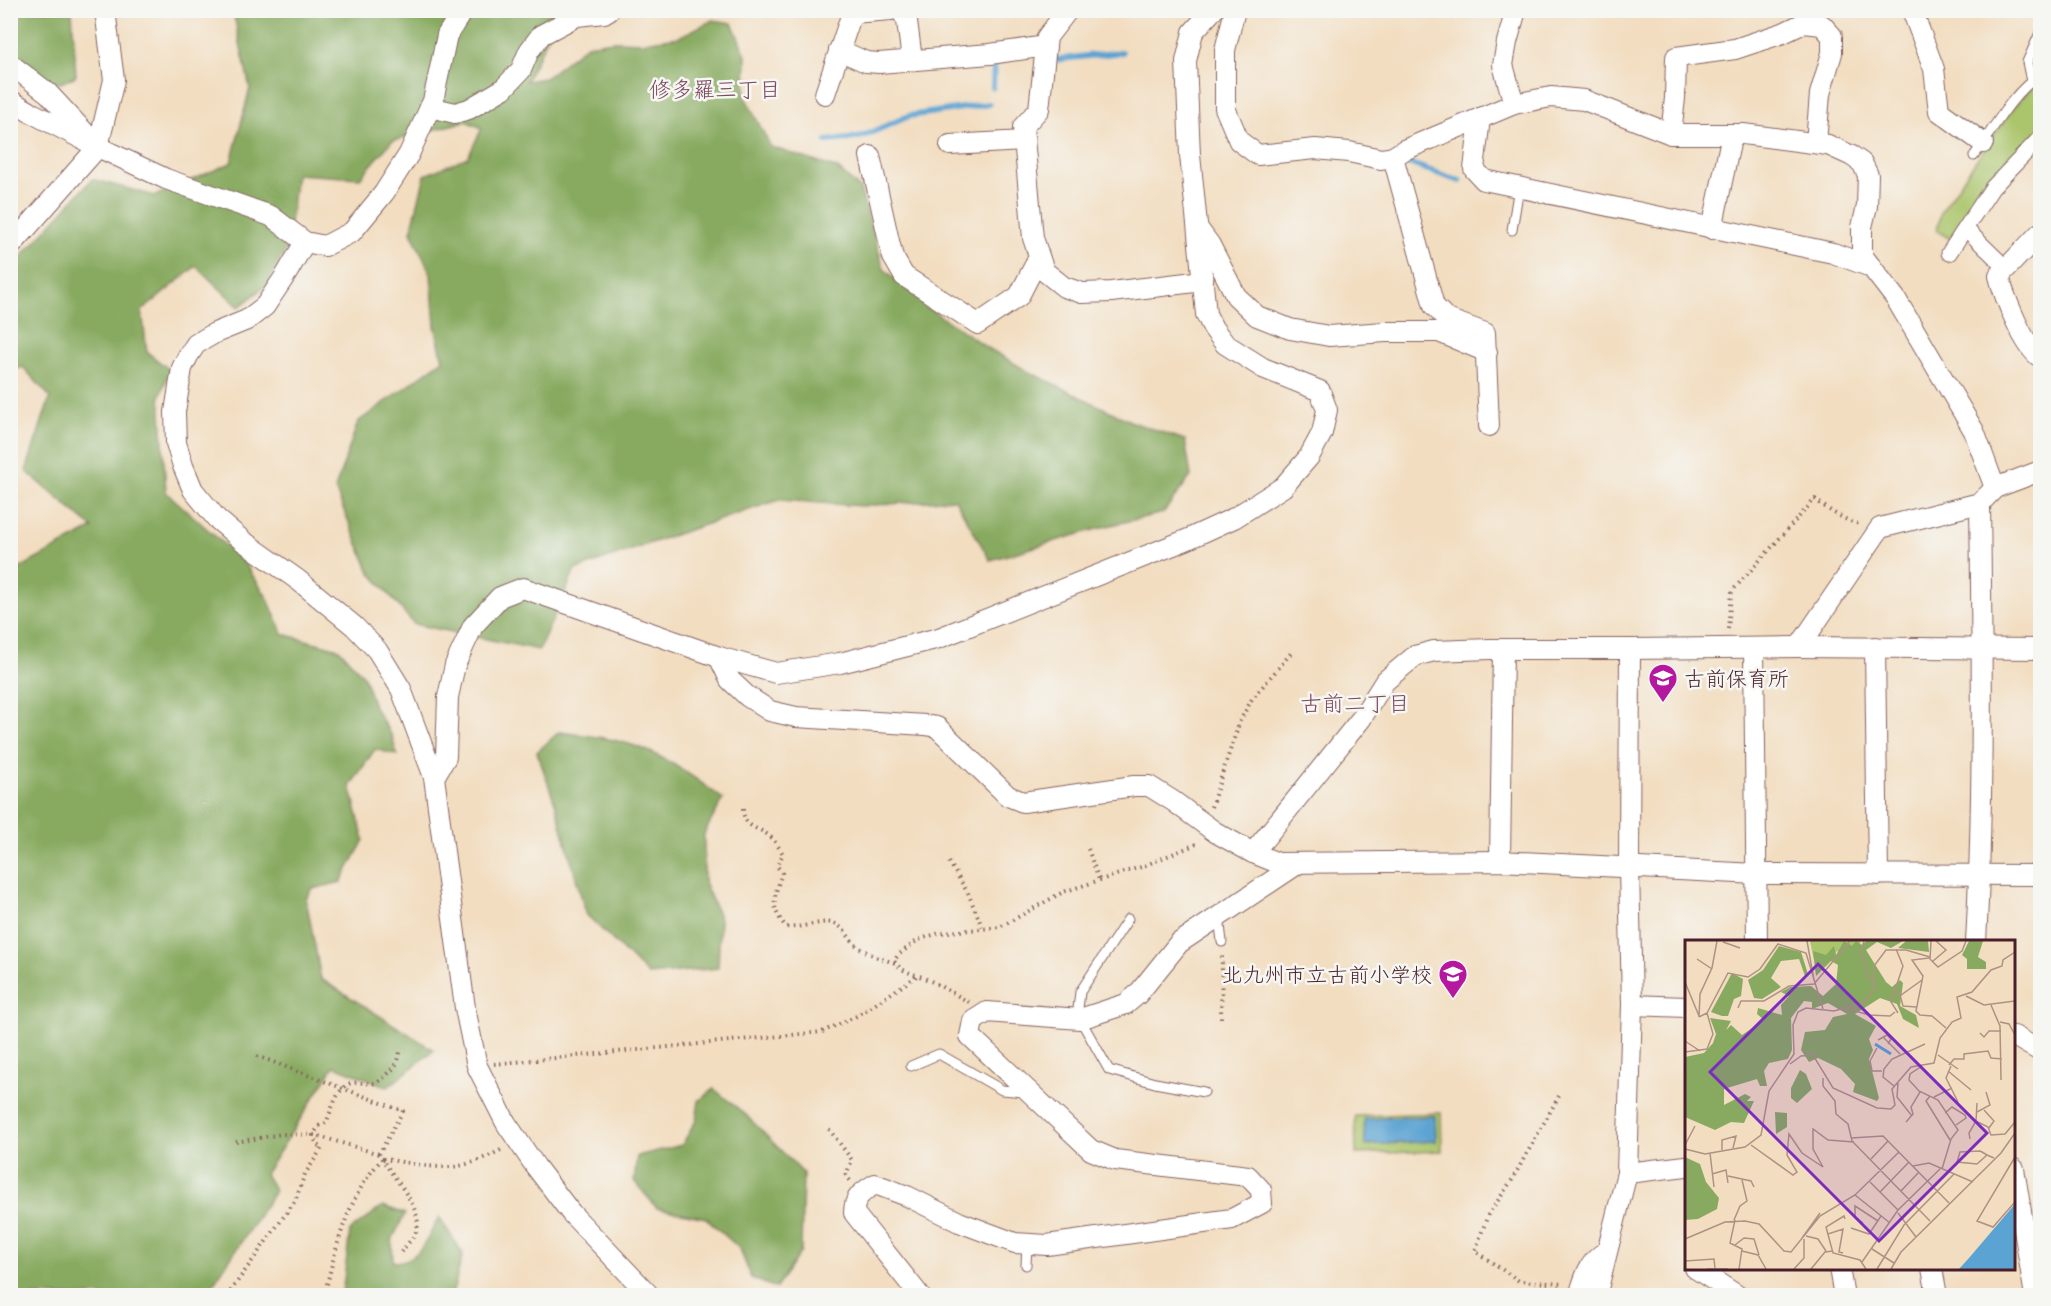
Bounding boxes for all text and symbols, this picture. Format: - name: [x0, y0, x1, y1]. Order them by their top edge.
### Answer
- district label: 修多羅三丁目: [649, 76, 781, 103]
- school or university icon: 古前保育所: [1647, 662, 1679, 704]
- place label: 古前保育所: [1684, 666, 1789, 691]
- district label: 古前二丁目: [1300, 690, 1410, 717]
- inset map: [1685, 940, 2015, 1270]
- school or university icon: 北九州市立古前小学校: [1437, 958, 1469, 1000]
- place label: 北九州市立古前小学校: [1222, 962, 1432, 987]

